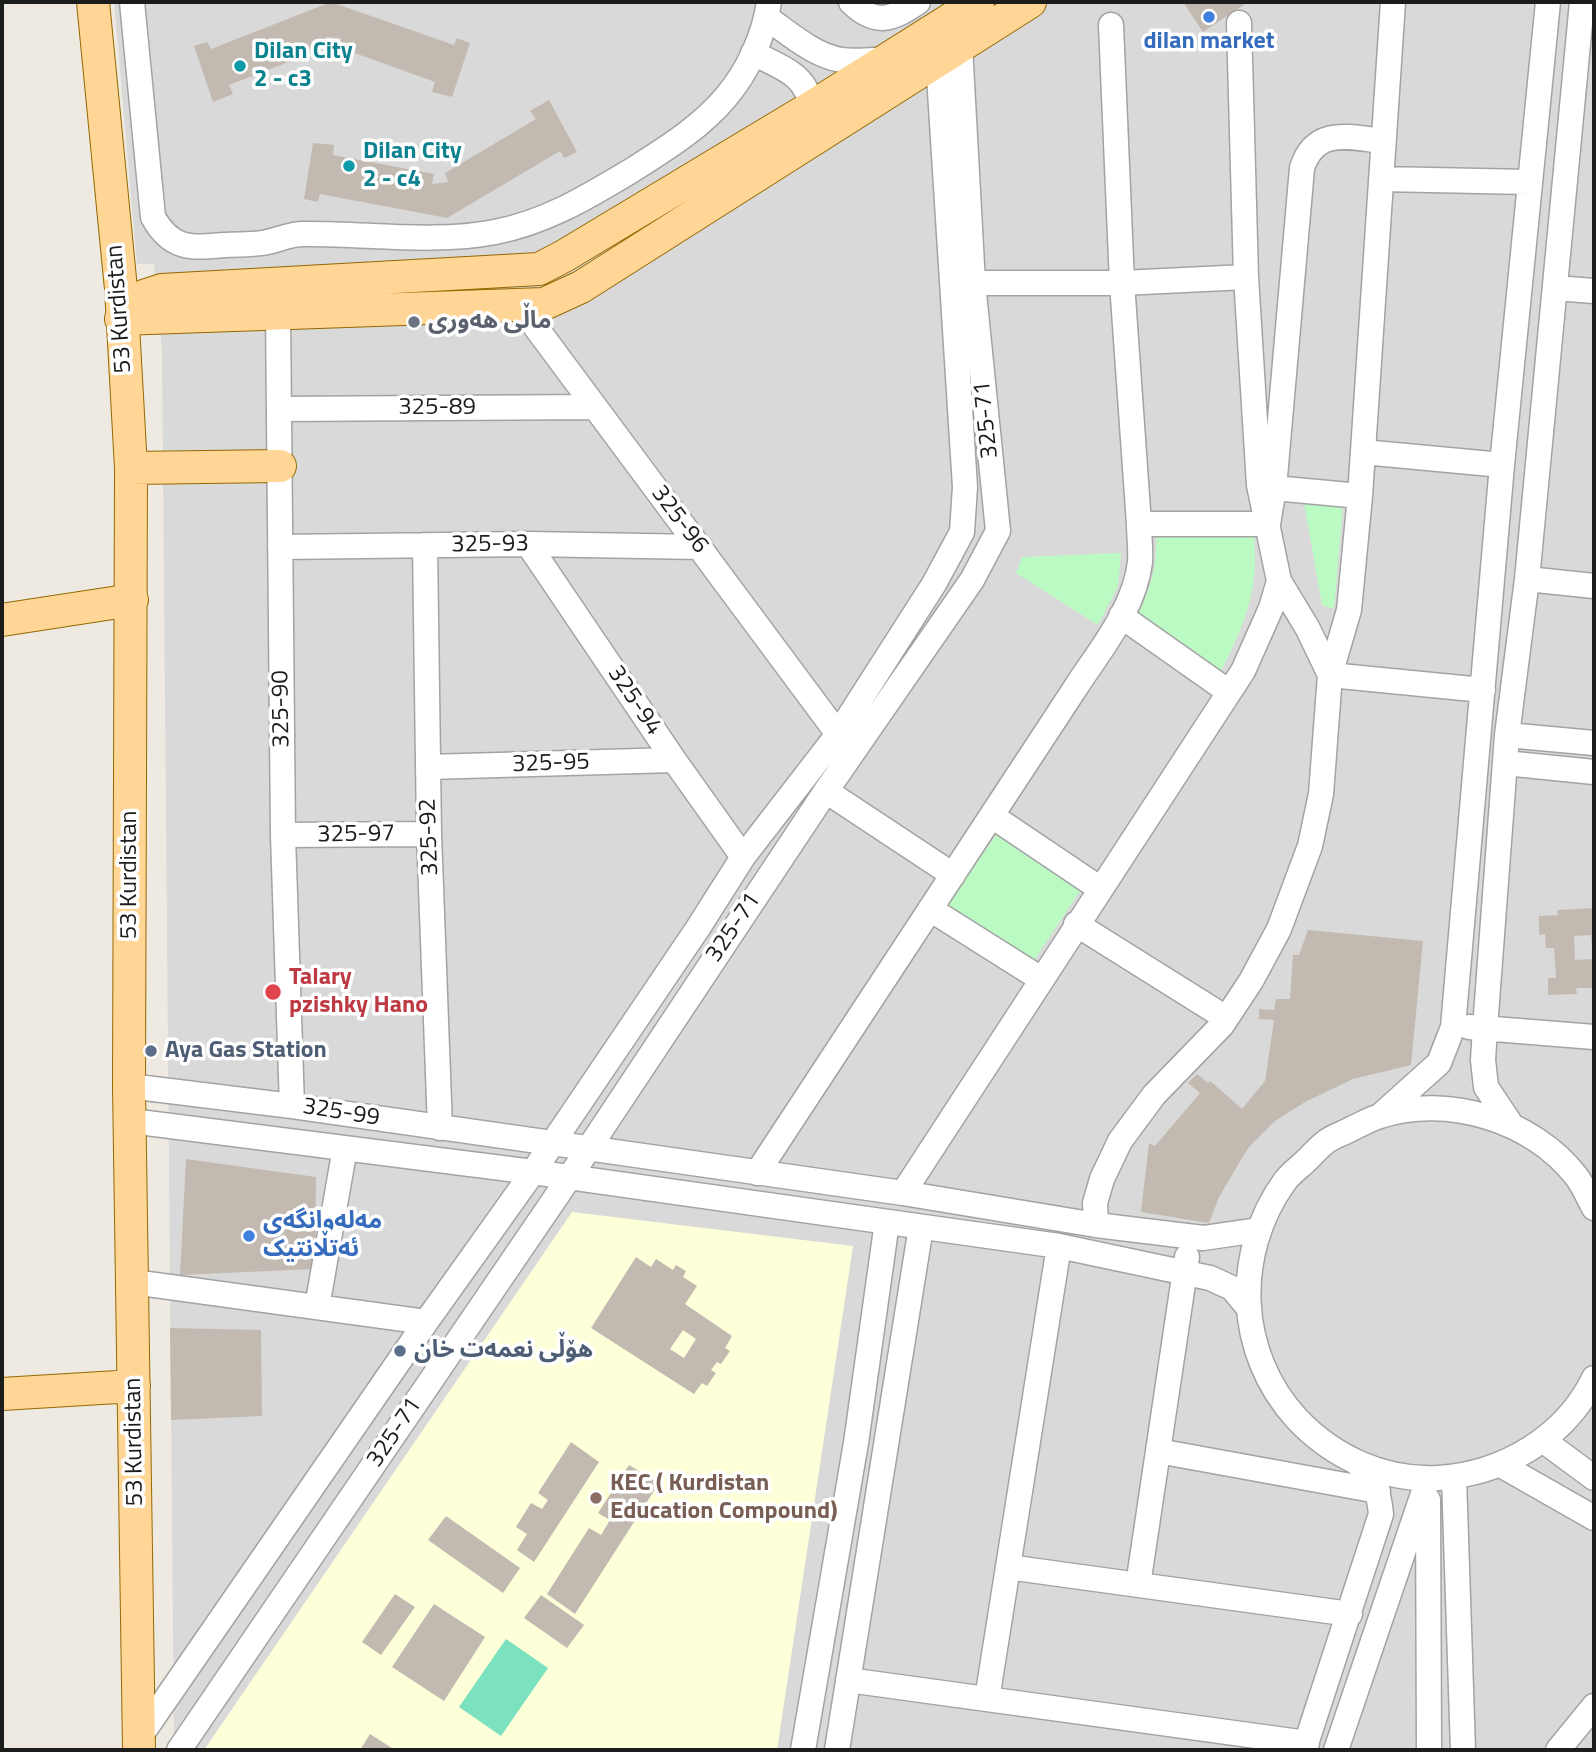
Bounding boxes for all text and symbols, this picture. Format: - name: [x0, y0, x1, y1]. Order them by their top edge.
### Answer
- marker: dilan market: [1201, 9, 1217, 25]
- place label: dilan market: [1143, 28, 1275, 56]
- place label: Dilan City 2 - c3: [254, 38, 353, 94]
- marker: Dilan City 2 - c3: [232, 58, 248, 74]
- place label: Dilan City 2 - c4: [363, 138, 462, 194]
- marker: Dilan City 2 - c4: [341, 158, 357, 174]
- street label: 53 Kurdistan: [101, 244, 139, 374]
- place label: ماڵی هەوری: [428, 308, 551, 336]
- marker: ماڵی هەوری: [406, 314, 422, 330]
- street label: 325-71: [969, 380, 1005, 460]
- street label: 325-89: [398, 394, 476, 422]
- street label: 325-96: [644, 480, 714, 560]
- street label: 325-93: [451, 530, 529, 560]
- street label: 325-94: [600, 661, 668, 741]
- street label: 325-90: [267, 670, 297, 748]
- street label: 325-95: [512, 748, 590, 780]
- street label: 325-92: [414, 798, 446, 876]
- street label: 53 Kurdistan: [116, 811, 144, 939]
- street label: 325-97: [317, 820, 395, 850]
- street label: 325-71: [700, 888, 768, 968]
- place label: Talary pzishky Hano: [289, 964, 428, 1020]
- marker: Talary pzishky Hano: [263, 982, 283, 1002]
- place label: Aya Gas Station: [165, 1037, 327, 1065]
- marker: Aya Gas Station: [143, 1043, 159, 1059]
- street label: 325-99: [300, 1093, 382, 1133]
- place label: مەلەوانگەی ئەتڵانتیک: [263, 1208, 382, 1264]
- marker: مەلەوانگەی ئەتڵانتیک: [241, 1228, 257, 1244]
- place label: هۆڵی نعمەت خان: [414, 1337, 593, 1365]
- marker: هۆڵی نعمەت خان: [392, 1343, 408, 1359]
- street label: 53 Kurdistan: [119, 1377, 151, 1507]
- street label: 325-71: [361, 1393, 429, 1473]
- place label: KEC ( Kurdistan Education Compound): [610, 1470, 838, 1526]
- marker: KEC ( Kurdistan Education Compound): [588, 1490, 604, 1506]

